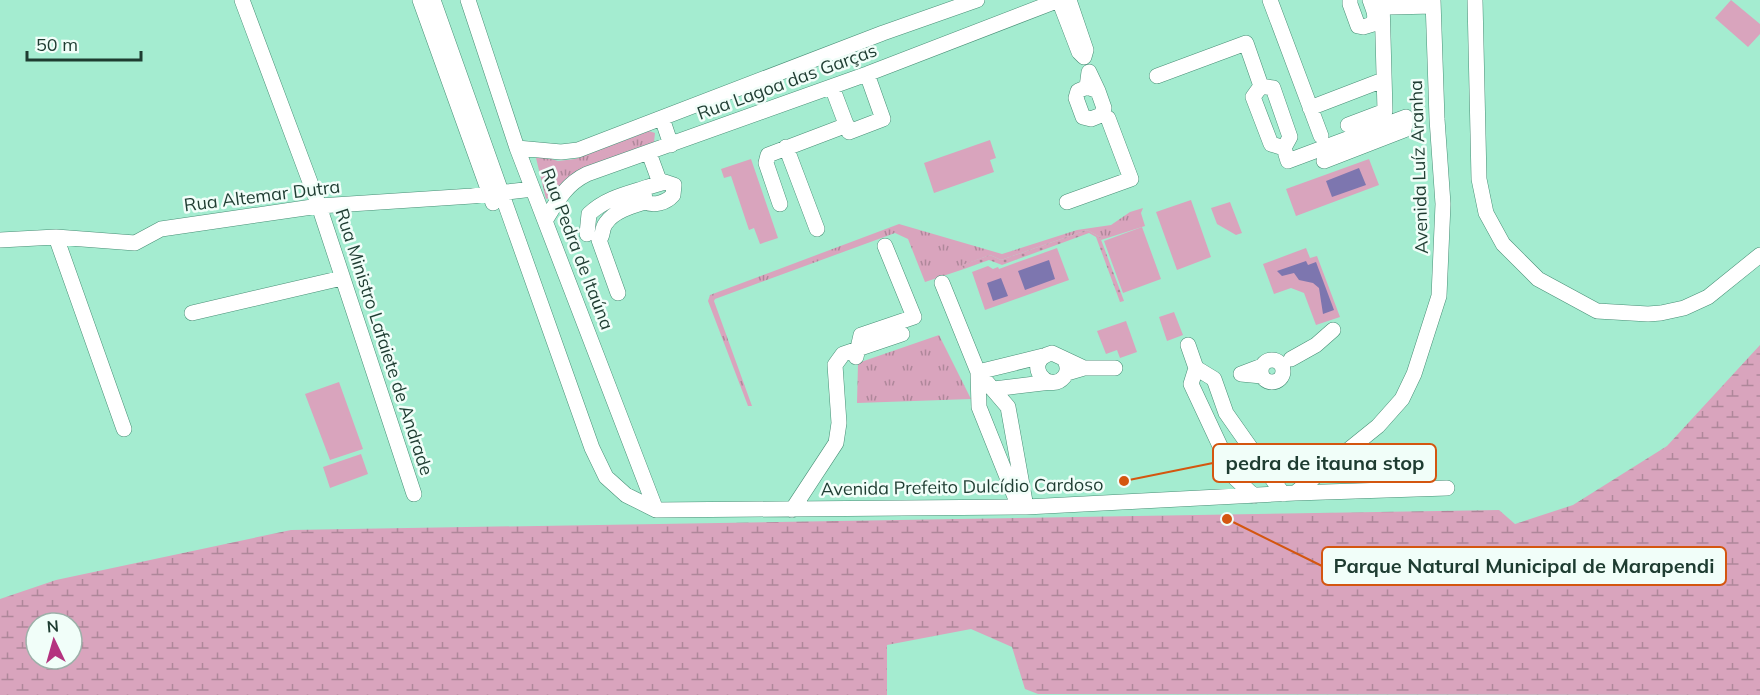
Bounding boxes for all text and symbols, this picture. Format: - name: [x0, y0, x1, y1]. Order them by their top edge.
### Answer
- scale bar: [27, 24, 141, 62]
- text: 50 m: [36, 33, 78, 56]
- street label: Rua Lagoa das Garças: [694, 38, 880, 125]
- street label: Avenida Luíz Aranha: [1404, 80, 1433, 254]
- street label: Rua Pedra de Itaúna: [536, 165, 619, 333]
- street label: Rua Altemar Dutra: [183, 175, 341, 216]
- street label: Rua Ministro Lafaiete de Andrade: [330, 205, 439, 478]
- callout: pedra de itauna stop: [1213, 444, 1436, 482]
- text: pedra de itauna stop: [1226, 450, 1424, 475]
- street label: Avenida Prefeito Dulcídio Cardoso: [820, 473, 1104, 500]
- callout: Parque Natural Municipal de Marapendi: [1322, 547, 1726, 585]
- text: Parque Natural Municipal de Marapendi: [1334, 553, 1714, 578]
- north arrow: [24, 611, 84, 671]
- text: N: [46, 616, 60, 637]

